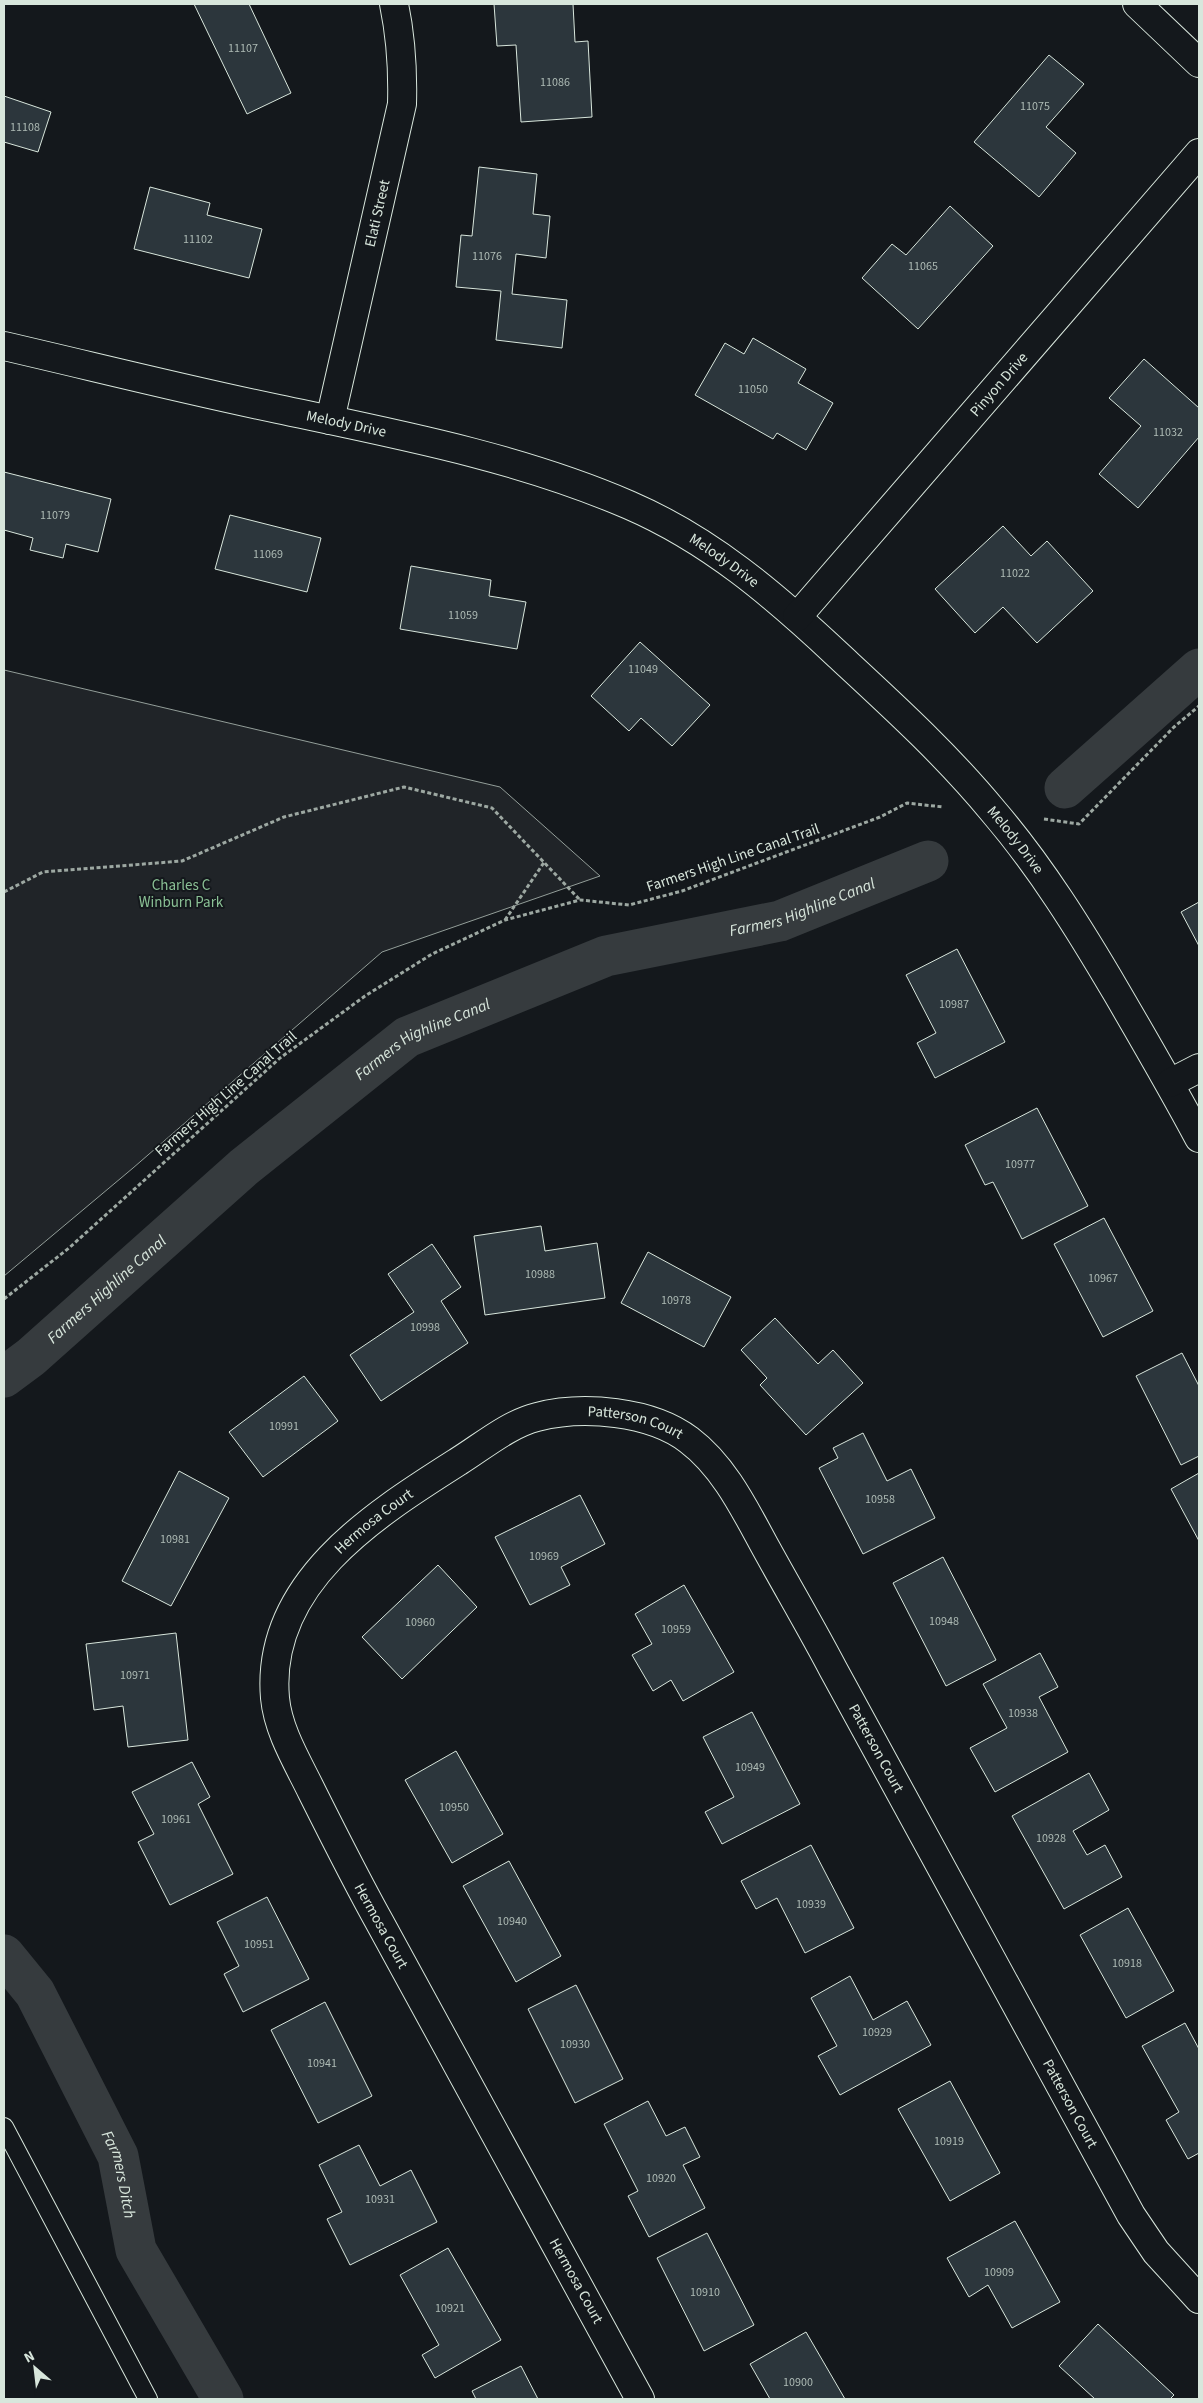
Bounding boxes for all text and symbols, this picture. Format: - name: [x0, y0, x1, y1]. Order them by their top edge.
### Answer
- house number: 11107: [228, 40, 258, 57]
- house number: 11086: [540, 74, 570, 91]
- house number: 11075: [1020, 98, 1050, 115]
- house number: 11108: [10, 119, 40, 136]
- street label: Elati Street: [359, 178, 395, 249]
- house number: 11102: [183, 231, 213, 248]
- house number: 11076: [472, 248, 502, 265]
- house number: 11065: [908, 258, 938, 275]
- street label: Pinyon Drive: [965, 347, 1033, 421]
- house number: 11050: [738, 381, 768, 398]
- street label: Melody Drive: [304, 405, 388, 442]
- house number: 11032: [1153, 424, 1183, 441]
- house number: 11079: [40, 507, 70, 524]
- street label: Melody Drive: [685, 528, 764, 592]
- house number: 11069: [253, 546, 283, 563]
- house number: 11022: [1000, 565, 1030, 582]
- house number: 11059: [448, 607, 478, 624]
- house number: 11049: [628, 661, 658, 678]
- street label: Melody Drive: [982, 801, 1049, 878]
- street label: Farmers High Line Canal Trail: [644, 818, 823, 898]
- water label: Farmers Highline Canal: [727, 873, 878, 942]
- park label: Charles C Winburn Park: [139, 875, 224, 913]
- water label: Farmers Highline Canal: [350, 993, 494, 1086]
- house number: 10987: [939, 996, 969, 1013]
- street label: Farmers High Line Canal Trail: [151, 1026, 302, 1162]
- house number: 10977: [1005, 1156, 1035, 1173]
- water label: Farmers Highline Canal: [42, 1230, 171, 1349]
- house number: 10988: [525, 1266, 555, 1283]
- house number: 10967: [1088, 1270, 1118, 1287]
- house number: 10978: [661, 1292, 691, 1309]
- house number: 10998: [410, 1319, 440, 1336]
- street label: Patterson Court: [587, 1401, 687, 1444]
- house number: 10991: [269, 1418, 299, 1435]
- street label: Hermosa Court: [329, 1483, 417, 1559]
- house number: 10958: [865, 1491, 895, 1508]
- house number: 10981: [160, 1531, 190, 1548]
- house number: 10969: [529, 1548, 559, 1565]
- house number: 10948: [929, 1613, 959, 1630]
- house number: 10960: [405, 1614, 435, 1631]
- house number: 10959: [661, 1621, 691, 1638]
- house number: 10971: [120, 1667, 150, 1684]
- street label: Patterson Court: [844, 1700, 909, 1796]
- house number: 10938: [1008, 1705, 1038, 1722]
- house number: 10949: [735, 1759, 765, 1776]
- house number: 10950: [439, 1799, 469, 1816]
- house number: 10961: [161, 1811, 191, 1828]
- house number: 10928: [1036, 1830, 1066, 1847]
- street label: Hermosa Court: [349, 1879, 413, 1973]
- house number: 10939: [796, 1896, 826, 1913]
- house number: 10940: [497, 1913, 527, 1930]
- house number: 10951: [244, 1936, 274, 1953]
- house number: 10918: [1112, 1955, 1142, 1972]
- house number: 10929: [862, 2024, 892, 2041]
- house number: 10930: [560, 2036, 590, 2053]
- house number: 10941: [307, 2055, 337, 2072]
- street label: Patterson Court: [1038, 2055, 1103, 2152]
- water label: Farmers Ditch: [96, 2127, 141, 2220]
- house number: 10919: [934, 2133, 964, 2150]
- house number: 10920: [646, 2170, 676, 2187]
- house number: 10931: [365, 2191, 395, 2208]
- street label: Hermosa Court: [544, 2234, 608, 2328]
- house number: 10909: [984, 2264, 1014, 2281]
- house number: 10910: [690, 2284, 720, 2301]
- house number: 10921: [435, 2300, 465, 2317]
- north arrow: [10, 2343, 60, 2393]
- text: N: [21, 2346, 38, 2368]
- house number: 10900: [783, 2374, 813, 2391]

